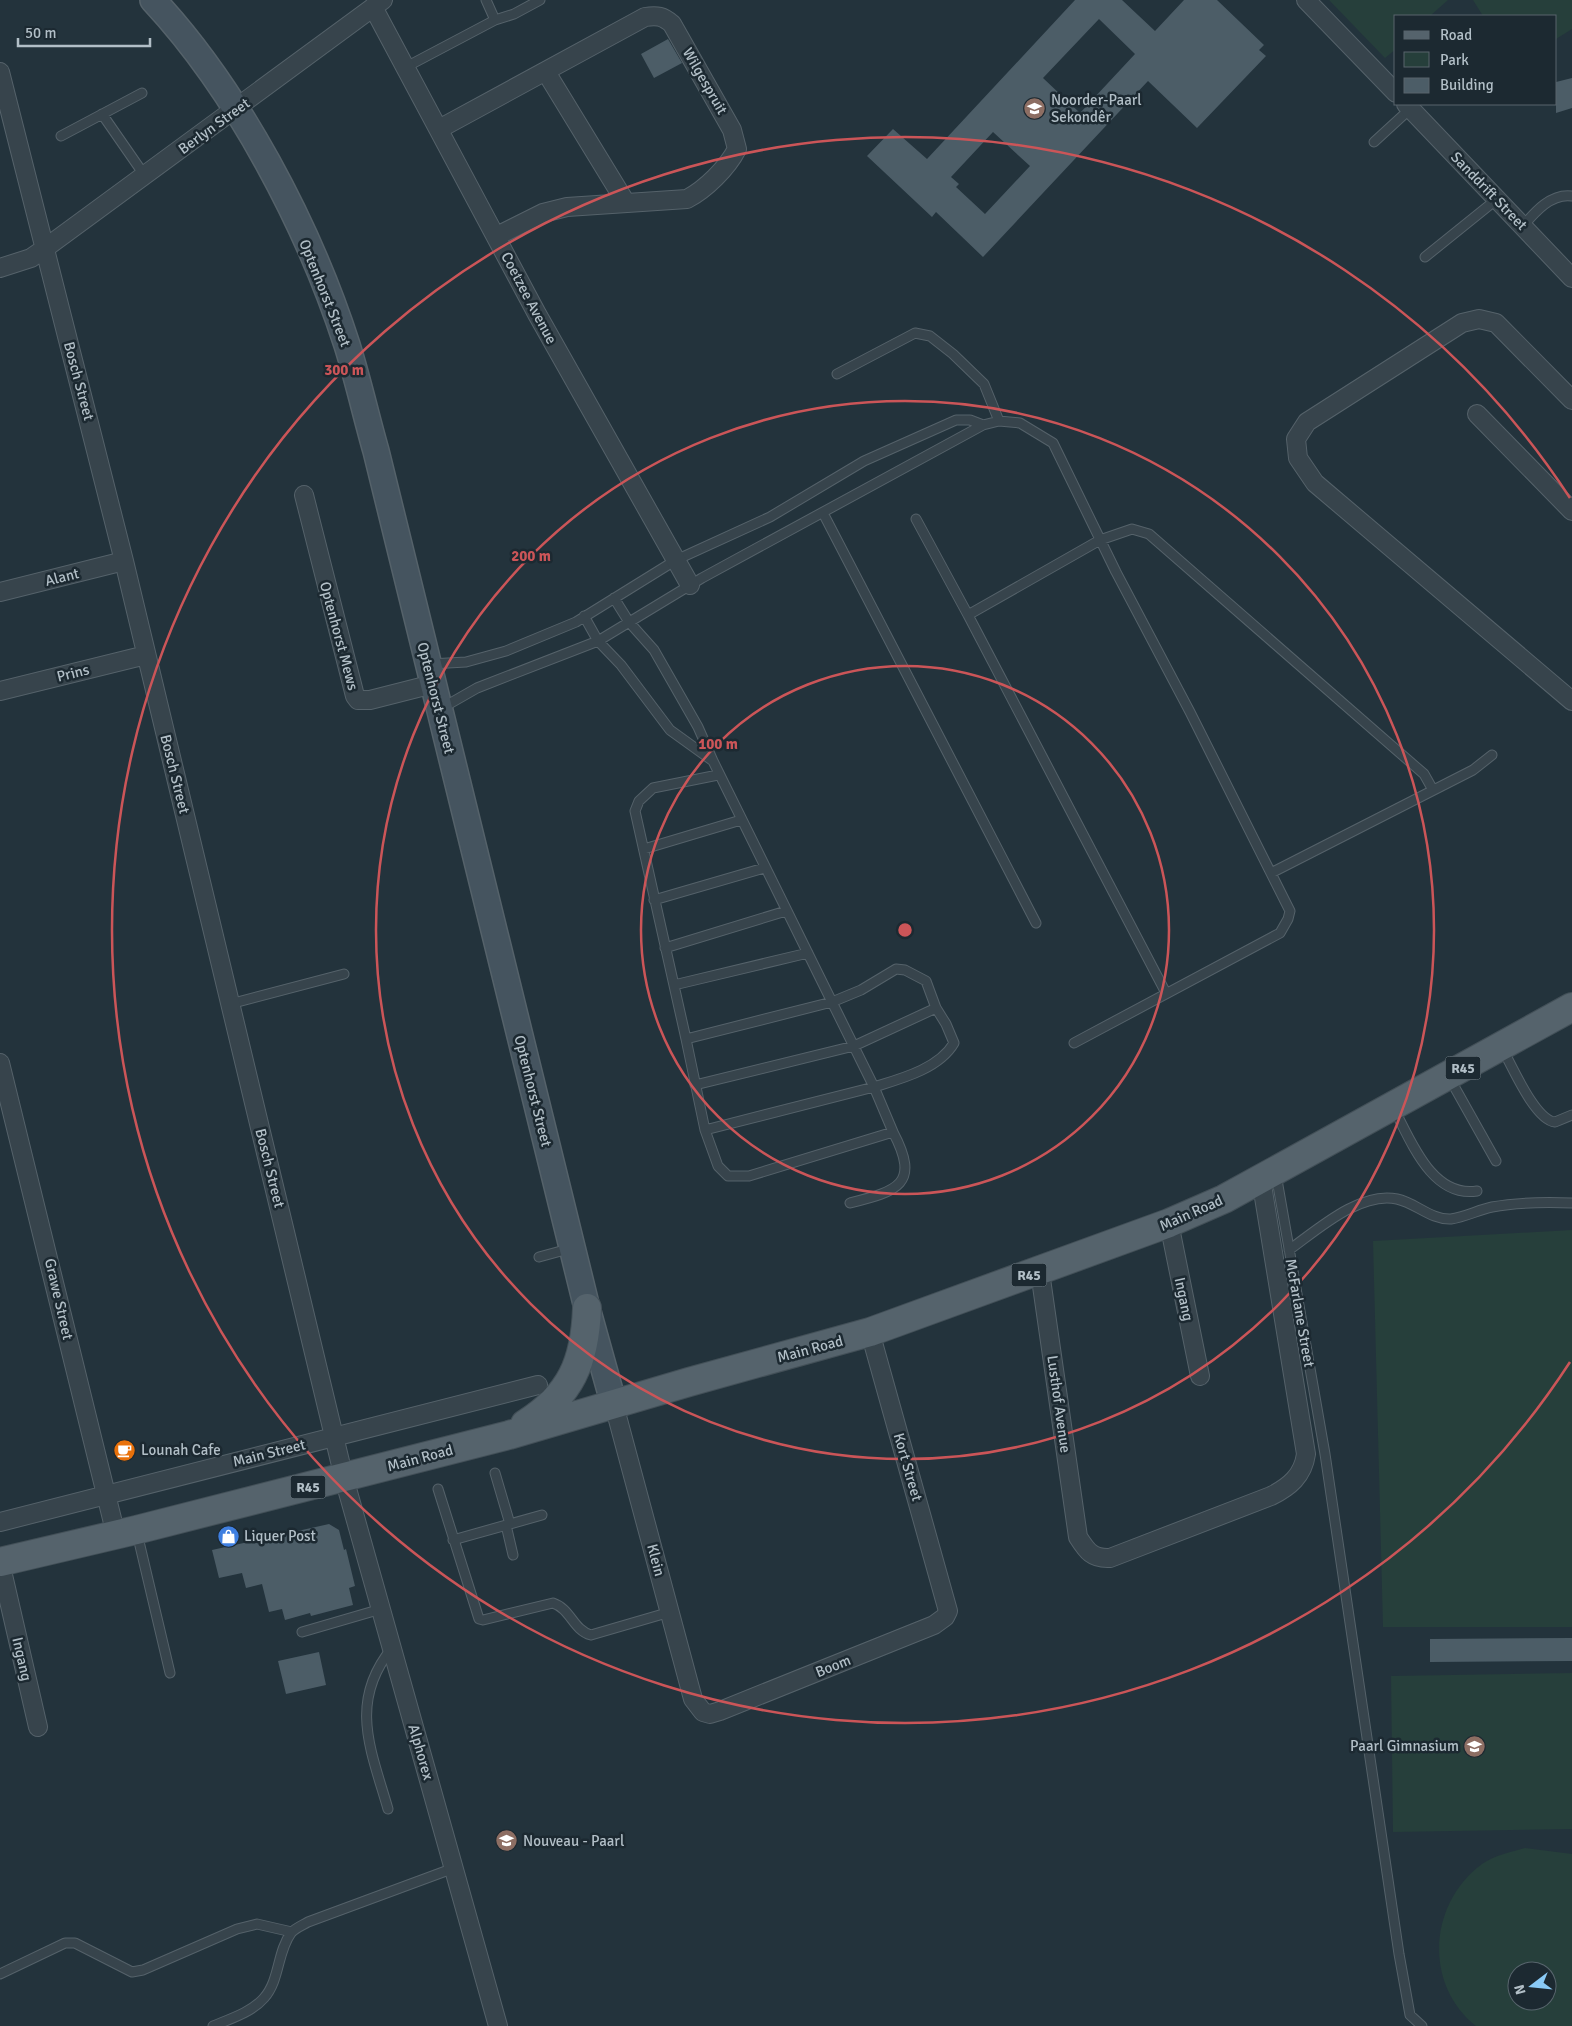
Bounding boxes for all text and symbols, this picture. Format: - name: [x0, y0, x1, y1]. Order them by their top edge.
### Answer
- scale bar: [18, 15, 150, 47]
- legend: [1394, 15, 1557, 105]
- text: 50 m: [25, 24, 56, 42]
- text: Road: [1440, 26, 1472, 44]
- street label: Wilgespruit: [679, 44, 731, 118]
- text: Park: [1440, 51, 1469, 69]
- text: Building: [1440, 76, 1494, 94]
- place label: Noorder-Paarl Sekondêr: [1051, 91, 1142, 126]
- street label: Berlyn Street: [175, 94, 253, 158]
- school or university icon: Noorder-Paarl Sekondêr: [1023, 97, 1047, 121]
- street label: Sanddrift Street: [1447, 148, 1531, 234]
- street label: Optenhorst Street: [295, 237, 355, 349]
- street label: Coetzee Avenue: [497, 249, 561, 347]
- street label: Bosch Street: [60, 340, 98, 422]
- text: 300 m: [324, 361, 364, 379]
- text: 200 m: [511, 547, 551, 565]
- street label: Alant: [43, 564, 81, 590]
- street label: Optenhorst Mews: [316, 580, 362, 693]
- street label: Optenhorst Street: [413, 640, 459, 756]
- street label: Prins: [55, 660, 92, 686]
- street label: Bosch Street: [156, 732, 194, 816]
- text: 100 m: [698, 735, 738, 753]
- centre of rings: [896, 921, 914, 939]
- street label: Optenhorst Street: [510, 1033, 556, 1149]
- road number: R45: [1446, 1056, 1480, 1080]
- street label: Bosch Street: [251, 1126, 289, 1210]
- street label: Main Road: [1157, 1191, 1225, 1235]
- street label: Grawe Street: [41, 1257, 77, 1341]
- street label: McFarlane Street: [1282, 1257, 1318, 1369]
- road number: R45: [1012, 1264, 1046, 1286]
- street label: Ingang: [1171, 1276, 1197, 1323]
- street label: Main Road: [775, 1332, 845, 1366]
- street label: Lusthof Avenue: [1043, 1354, 1075, 1454]
- street label: Kort Street: [890, 1431, 926, 1503]
- street label: Main Street: [231, 1435, 307, 1471]
- cafe icon: Lounah Cafe: [113, 1438, 137, 1462]
- place label: Lounah Cafe: [141, 1441, 221, 1459]
- street label: Main Road: [385, 1441, 455, 1475]
- road number: R45: [290, 1475, 326, 1498]
- shop icon: Liquer Post: [216, 1524, 240, 1548]
- place label: Liquer Post: [244, 1527, 316, 1545]
- street label: Klein: [643, 1542, 669, 1578]
- street label: Ingang: [8, 1635, 36, 1683]
- street label: Boom: [813, 1651, 853, 1681]
- street label: Alphorex: [404, 1722, 438, 1782]
- school or university icon: Paarl Gimnasium: [1463, 1734, 1487, 1758]
- place label: Paarl Gimnasium: [1350, 1737, 1459, 1755]
- school or university icon: Nouveau - Paarl: [495, 1829, 519, 1853]
- place label: Nouveau - Paarl: [523, 1832, 624, 1850]
- north arrow: [1507, 1961, 1557, 2011]
- text: N: [1510, 1982, 1529, 1996]

